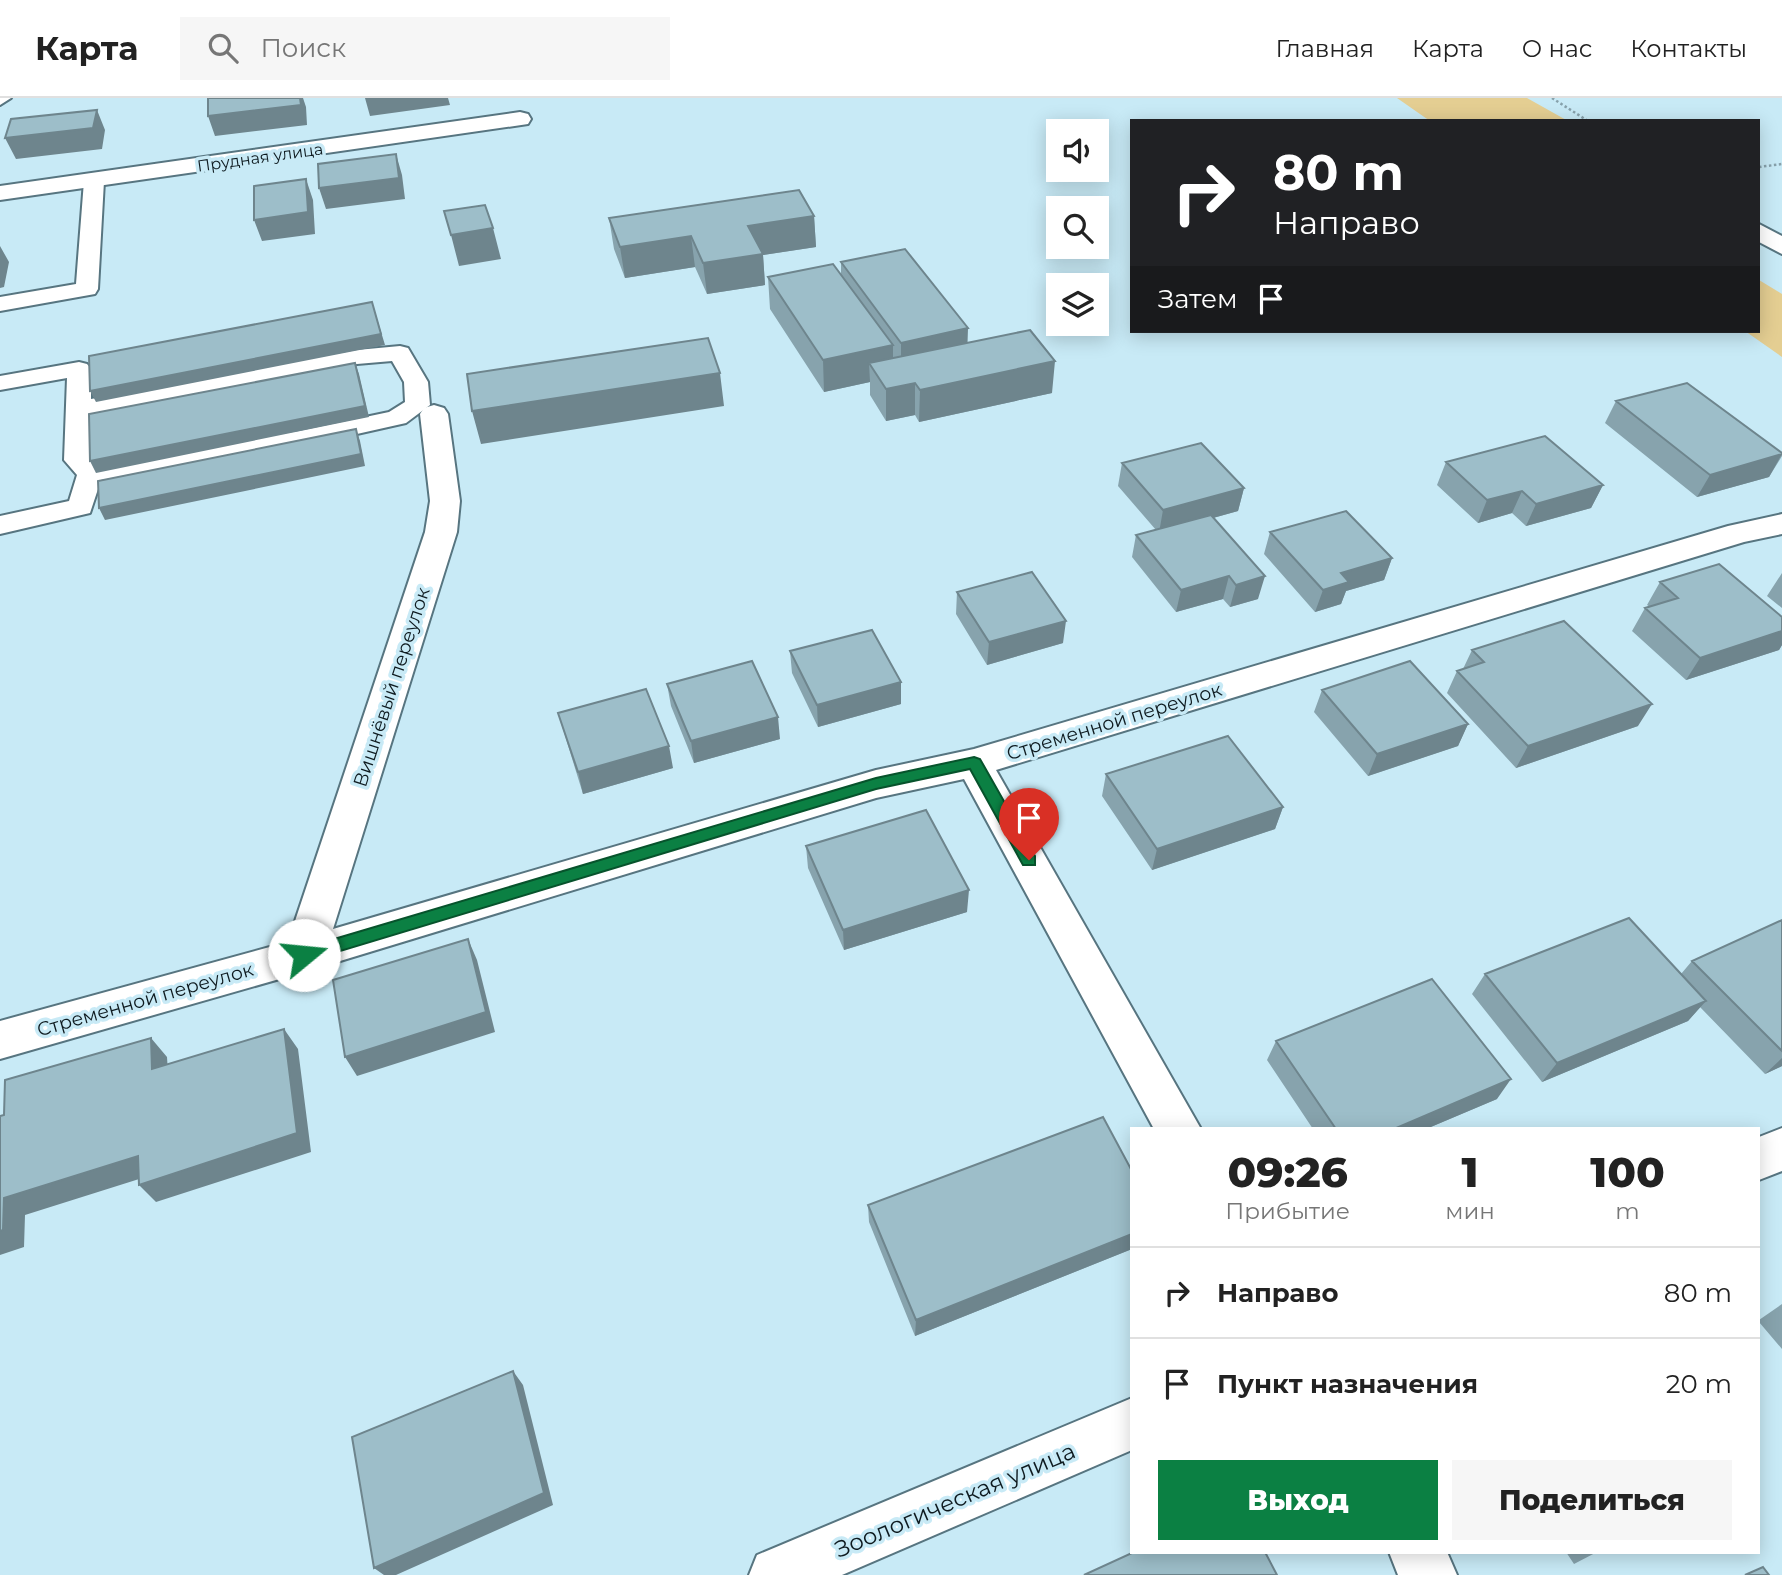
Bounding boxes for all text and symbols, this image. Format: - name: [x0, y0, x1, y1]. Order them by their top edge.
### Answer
- search box: [180, 17, 670, 80]
- text: Карта: [35, 28, 138, 68]
- icon: search: [204, 29, 242, 67]
- text: Поиск: [260, 32, 346, 64]
- text: Главная: [1276, 34, 1374, 63]
- text: Карта: [1412, 34, 1484, 63]
- text: О нас: [1522, 34, 1592, 63]
- text: Контакты: [1630, 34, 1747, 63]
- map controls: [1046, 119, 1109, 336]
- button: sound: [1046, 119, 1109, 182]
- street label: Прудная улица: [196, 139, 324, 176]
- text: 80 m: [1273, 143, 1404, 202]
- icon: right: [1158, 147, 1249, 238]
- button: search: [1046, 196, 1109, 259]
- text: Направо: [1273, 203, 1420, 242]
- button: layers: [1046, 273, 1109, 336]
- icon: arrive: [1252, 280, 1290, 318]
- text: Затем: [1158, 283, 1238, 315]
- street label: Вишнёвый переулок: [348, 584, 435, 790]
- street label: Стременной переулок: [1004, 678, 1225, 765]
- pin: [999, 788, 1059, 860]
- icon: arrive: [1010, 799, 1048, 837]
- position arrow: [267, 918, 341, 992]
- street label: Стременной переулок: [34, 958, 256, 1041]
- text: 09:26: [1227, 1146, 1348, 1198]
- text: 1: [1462, 1146, 1479, 1198]
- text: 100: [1590, 1146, 1665, 1198]
- text: Прибытие: [1225, 1197, 1350, 1225]
- text: мин: [1445, 1197, 1495, 1225]
- text: m: [1615, 1197, 1640, 1225]
- icon: right: [1158, 1274, 1196, 1312]
- text: Направо: [1217, 1277, 1338, 1309]
- text: 80 m: [1664, 1277, 1732, 1309]
- icon: arrive: [1158, 1365, 1196, 1403]
- text: Пункт назначения: [1217, 1368, 1478, 1400]
- text: 20 m: [1666, 1368, 1732, 1400]
- street label: Зоологическая улица: [830, 1437, 1080, 1563]
- button: Выход: [1158, 1460, 1438, 1540]
- button: Поделиться: [1452, 1460, 1732, 1540]

